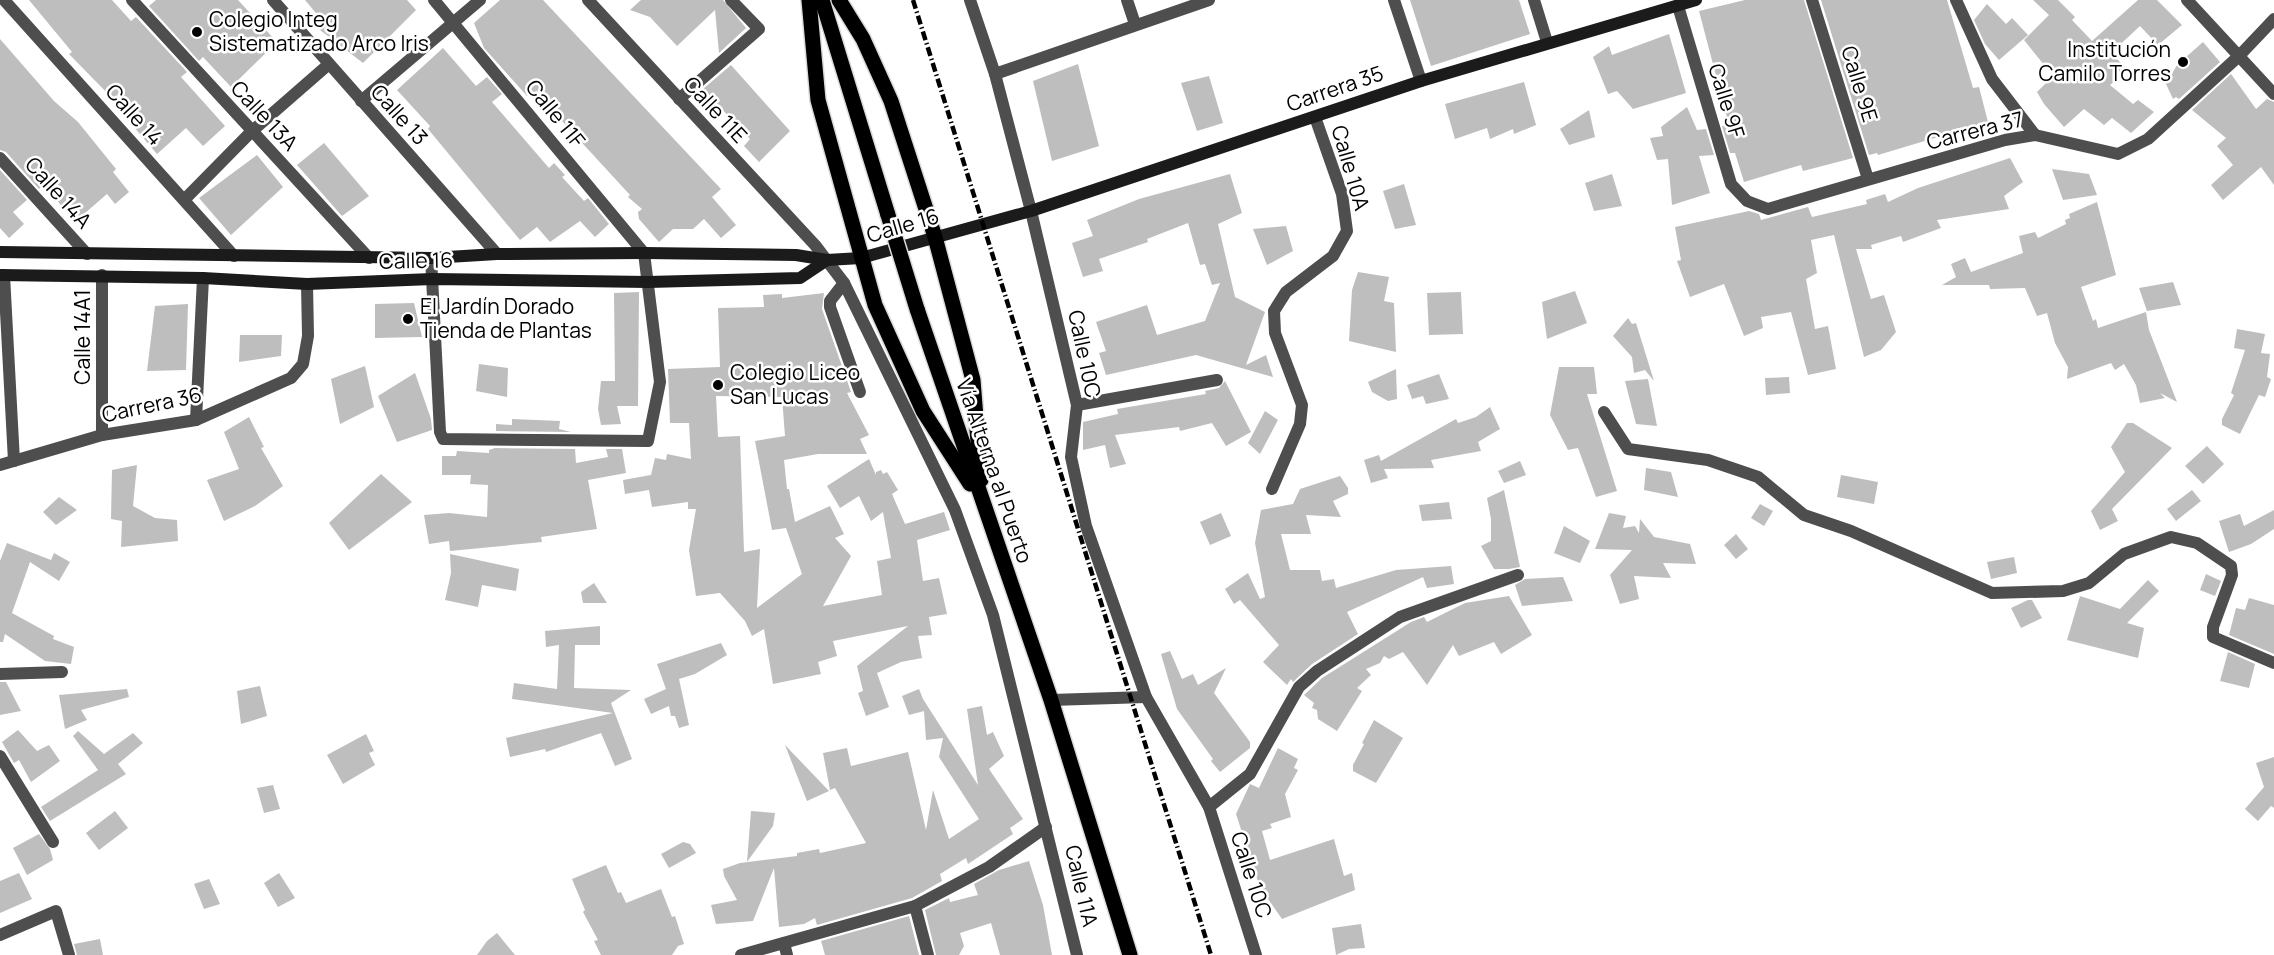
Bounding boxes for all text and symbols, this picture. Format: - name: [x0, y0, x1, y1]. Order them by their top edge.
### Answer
- place label: Colegio Integ Sistematizado Arco Iris: [209, 5, 429, 57]
- marker: Colegio Integ Sistematizado Arco Iris: [190, 25, 204, 39]
- place label: Institución Camilo Torres: [2039, 35, 2171, 87]
- street label: Calle 9E: [1835, 42, 1885, 125]
- marker: Institución Camilo Torres: [2176, 55, 2190, 69]
- street label: Carrera 35: [1283, 58, 1387, 118]
- street label: Calle 9F: [1702, 60, 1752, 142]
- street label: Calle 11E: [678, 70, 754, 149]
- street label: Calle 11F: [520, 73, 592, 154]
- street label: Calle 13A: [225, 74, 304, 156]
- street label: Calle 14: [100, 78, 170, 151]
- street label: Calle 13: [365, 78, 434, 151]
- street label: Carrera 37: [1923, 104, 2026, 156]
- street label: Calle 10A: [1325, 122, 1376, 214]
- street label: Calle 14A: [19, 151, 98, 234]
- street label: Calle 16: [863, 201, 942, 249]
- street label: Calle 16: [379, 245, 453, 275]
- street label: Calle 14A1: [68, 289, 96, 385]
- place label: El Jardín Dorado Tienda de Plantas: [420, 292, 592, 344]
- street label: Calle 10C: [1062, 307, 1108, 400]
- marker: El Jardín Dorado Tienda de Plantas: [401, 312, 415, 326]
- place label: Colegio Liceo San Lucas: [730, 358, 860, 410]
- street label: Vía Alterna al Puerto: [950, 375, 1040, 567]
- marker: Colegio Liceo San Lucas: [711, 378, 725, 392]
- street label: Carrera 36: [99, 380, 204, 428]
- street label: Calle 10C: [1225, 828, 1279, 921]
- street label: Calle 11A: [1059, 842, 1105, 929]

